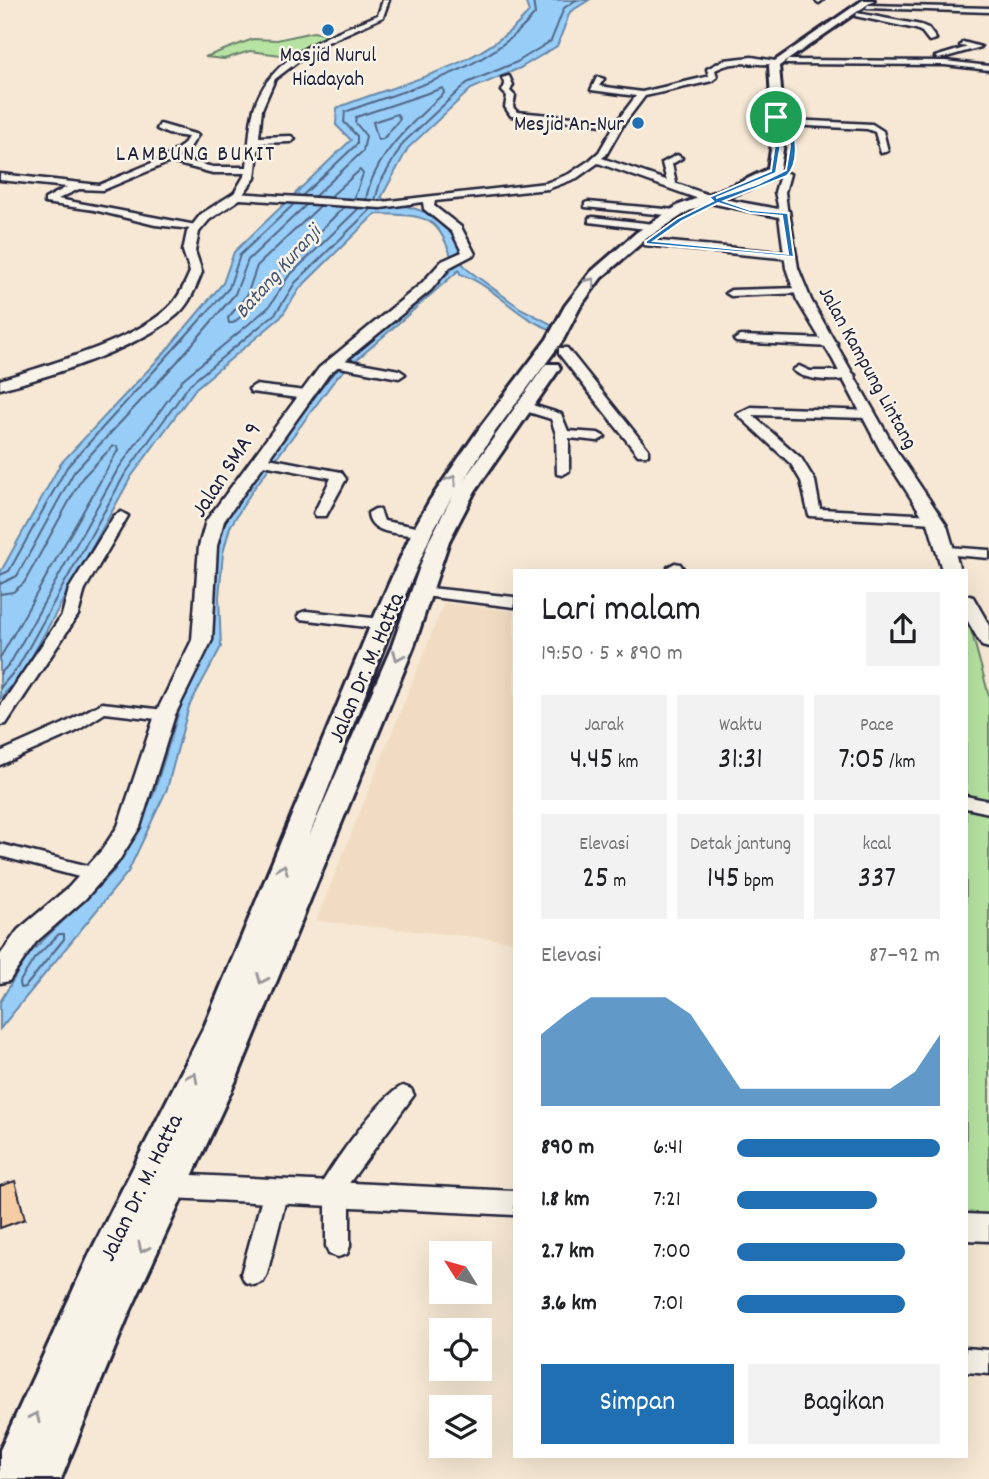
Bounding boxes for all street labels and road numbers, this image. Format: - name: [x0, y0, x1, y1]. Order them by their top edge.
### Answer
- street label: Jalan Kampung Lintang: [809, 282, 924, 455]
- street label: Jalan SMA 9: [184, 416, 271, 525]
- street label: Jalan Dr. M. Hatta: [321, 587, 415, 749]
- street label: Jalan Dr. M. Hatta: [92, 1108, 193, 1268]

